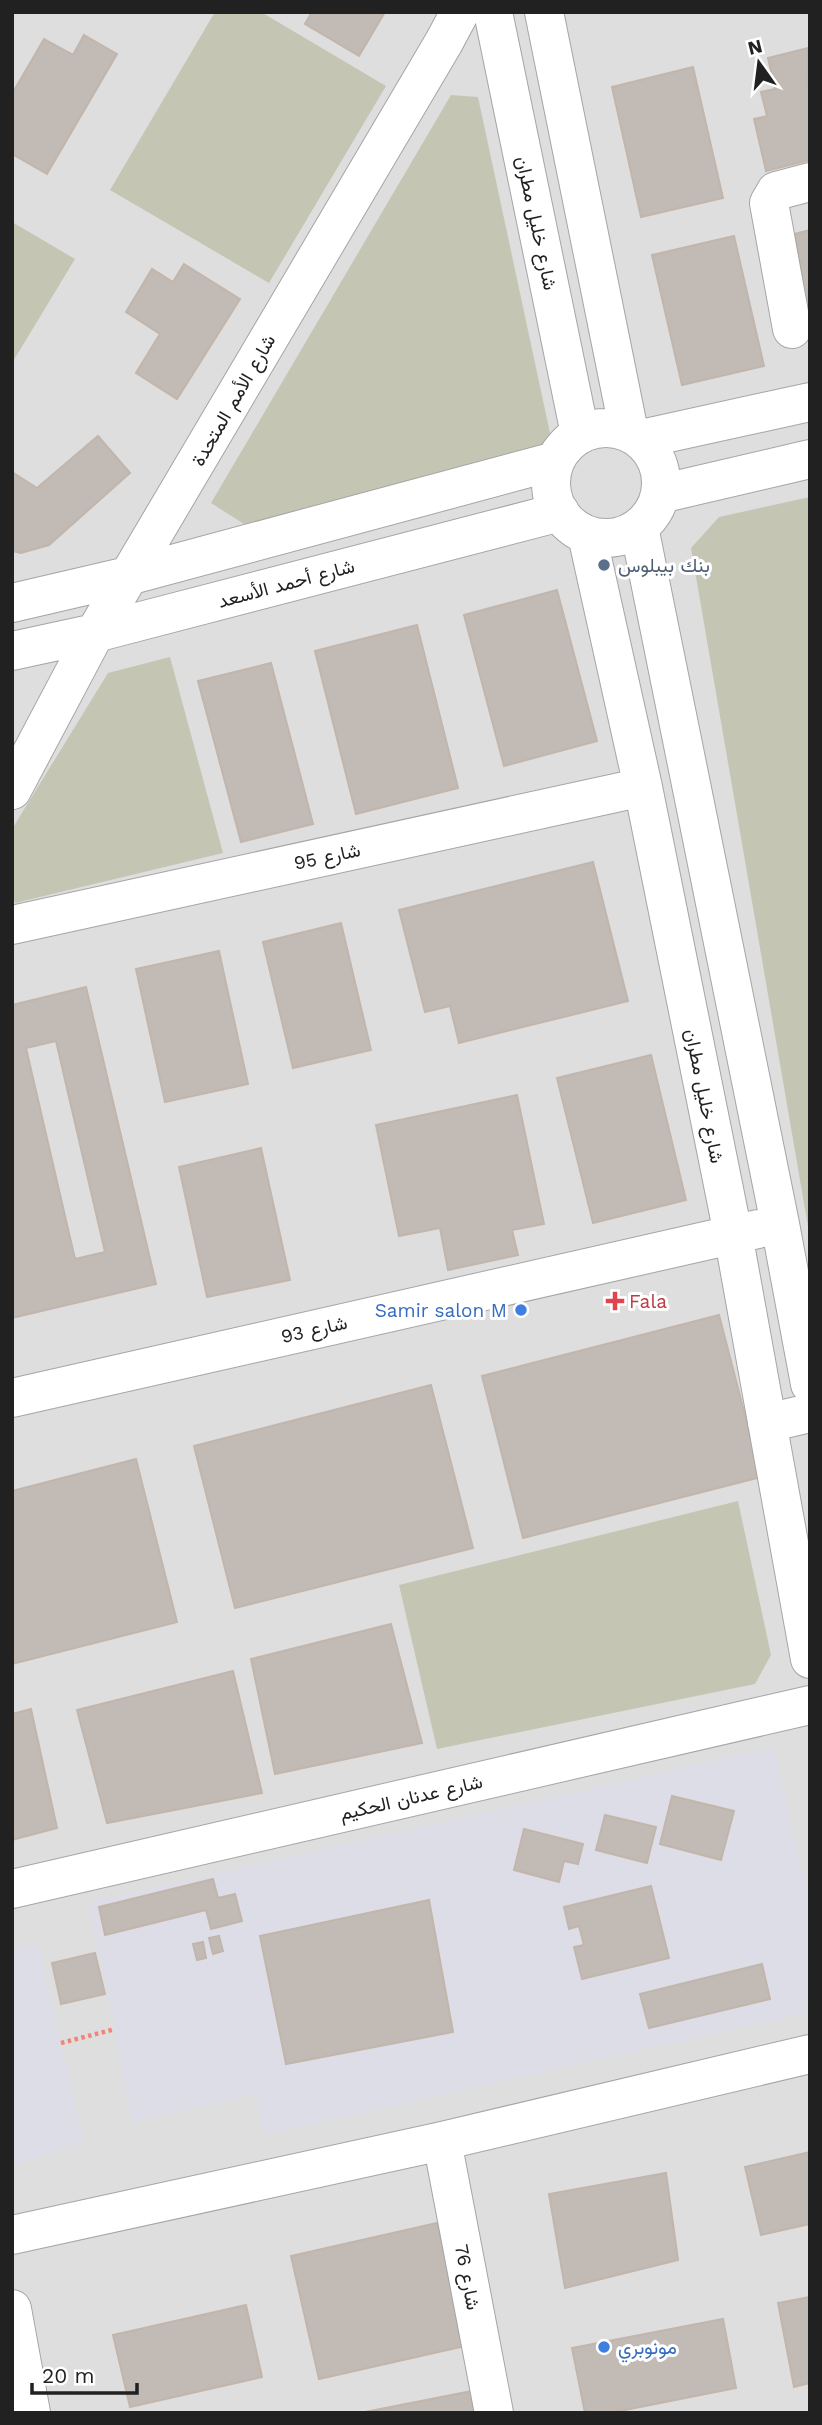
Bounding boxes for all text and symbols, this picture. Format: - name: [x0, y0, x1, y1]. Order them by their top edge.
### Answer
- north arrow: [724, 28, 794, 98]
- text: N: [745, 34, 765, 60]
- street label: شارع خليل مطران: [510, 154, 562, 292]
- street label: شارع الأمم المتحدة: [186, 330, 281, 471]
- street label: شارع أحمد الأسعد: [215, 554, 357, 614]
- place label: بنك بيبلوس: [618, 554, 710, 577]
- marker: بنك بيبلوس: [596, 557, 612, 573]
- street label: شارع 95: [292, 838, 363, 876]
- street label: شارع خليل مطران: [679, 1027, 729, 1165]
- place label: Fala: [629, 1290, 667, 1313]
- marker: Fala: [607, 1293, 623, 1309]
- place label: Samir salon M: [375, 1299, 507, 1322]
- marker: Samir salon M: [513, 1302, 529, 1318]
- street label: شارع 93: [279, 1311, 350, 1349]
- street label: شارع عدنان الحكيم: [337, 1770, 485, 1826]
- street label: شارع 76: [449, 2242, 485, 2312]
- place label: مونوبري: [618, 2336, 677, 2363]
- marker: مونوبري: [596, 2339, 612, 2355]
- scale bar: [32, 2352, 136, 2396]
- text: 20 m: [42, 2363, 94, 2388]

